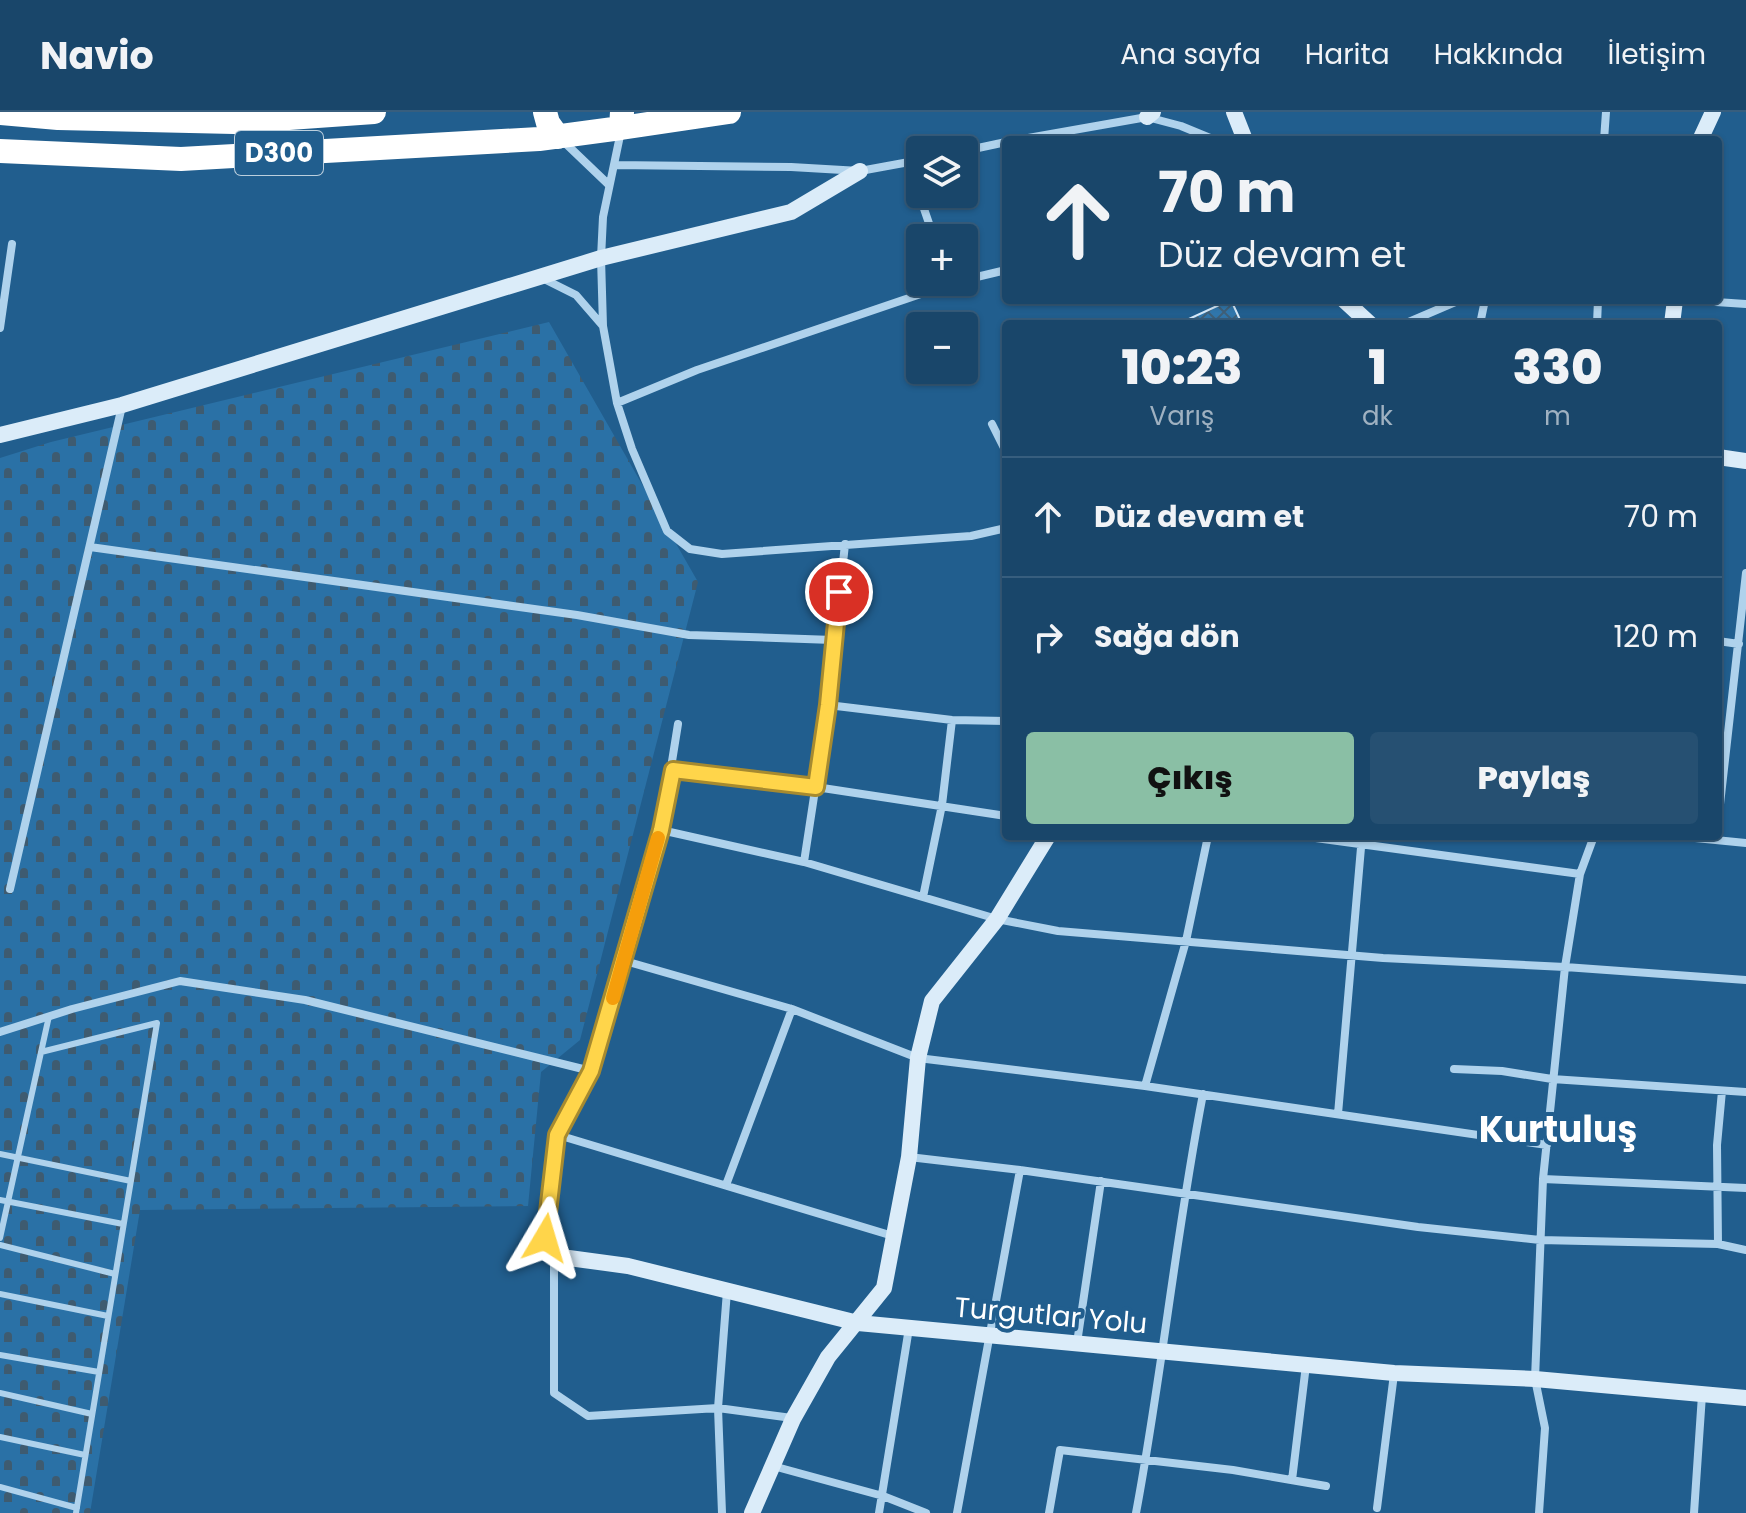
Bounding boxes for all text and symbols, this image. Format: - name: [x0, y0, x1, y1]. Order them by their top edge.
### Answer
- text: Navio: [40, 29, 154, 82]
- text: Ana sayfa: [1120, 35, 1261, 74]
- text: Harita: [1305, 35, 1390, 74]
- text: Hakkında: [1434, 35, 1563, 74]
- text: İletişim: [1607, 35, 1706, 74]
- road number: D300: [235, 131, 323, 175]
- map controls: [906, 136, 978, 384]
- button: layers: [906, 136, 978, 208]
- text: 70 m: [1158, 153, 1296, 232]
- icon: ahead: [1026, 168, 1130, 272]
- button: +: [906, 224, 978, 296]
- text: Düz devam et: [1158, 229, 1406, 280]
- button: −: [906, 312, 978, 384]
- text: 10:23: [1121, 334, 1243, 401]
- text: 1: [1368, 334, 1387, 401]
- text: 330: [1512, 334, 1603, 401]
- text: Varış: [1150, 398, 1214, 434]
- text: dk: [1362, 398, 1393, 434]
- text: m: [1544, 398, 1571, 434]
- icon: ahead: [1026, 495, 1070, 539]
- text: Düz devam et: [1094, 495, 1304, 538]
- text: 70 m: [1624, 495, 1698, 538]
- pin: [805, 558, 873, 626]
- icon: arrive: [817, 570, 861, 614]
- icon: right: [1026, 615, 1070, 659]
- text: Sağa dön: [1094, 615, 1240, 658]
- text: 120 m: [1613, 615, 1698, 658]
- button: Çıkış: [1026, 732, 1354, 824]
- button: Paylaş: [1370, 732, 1698, 824]
- district label: Kurtuluş: [1479, 1104, 1637, 1155]
- position arrow: [503, 1196, 587, 1280]
- street label: Turgutlar Yolu: [953, 1288, 1149, 1343]

